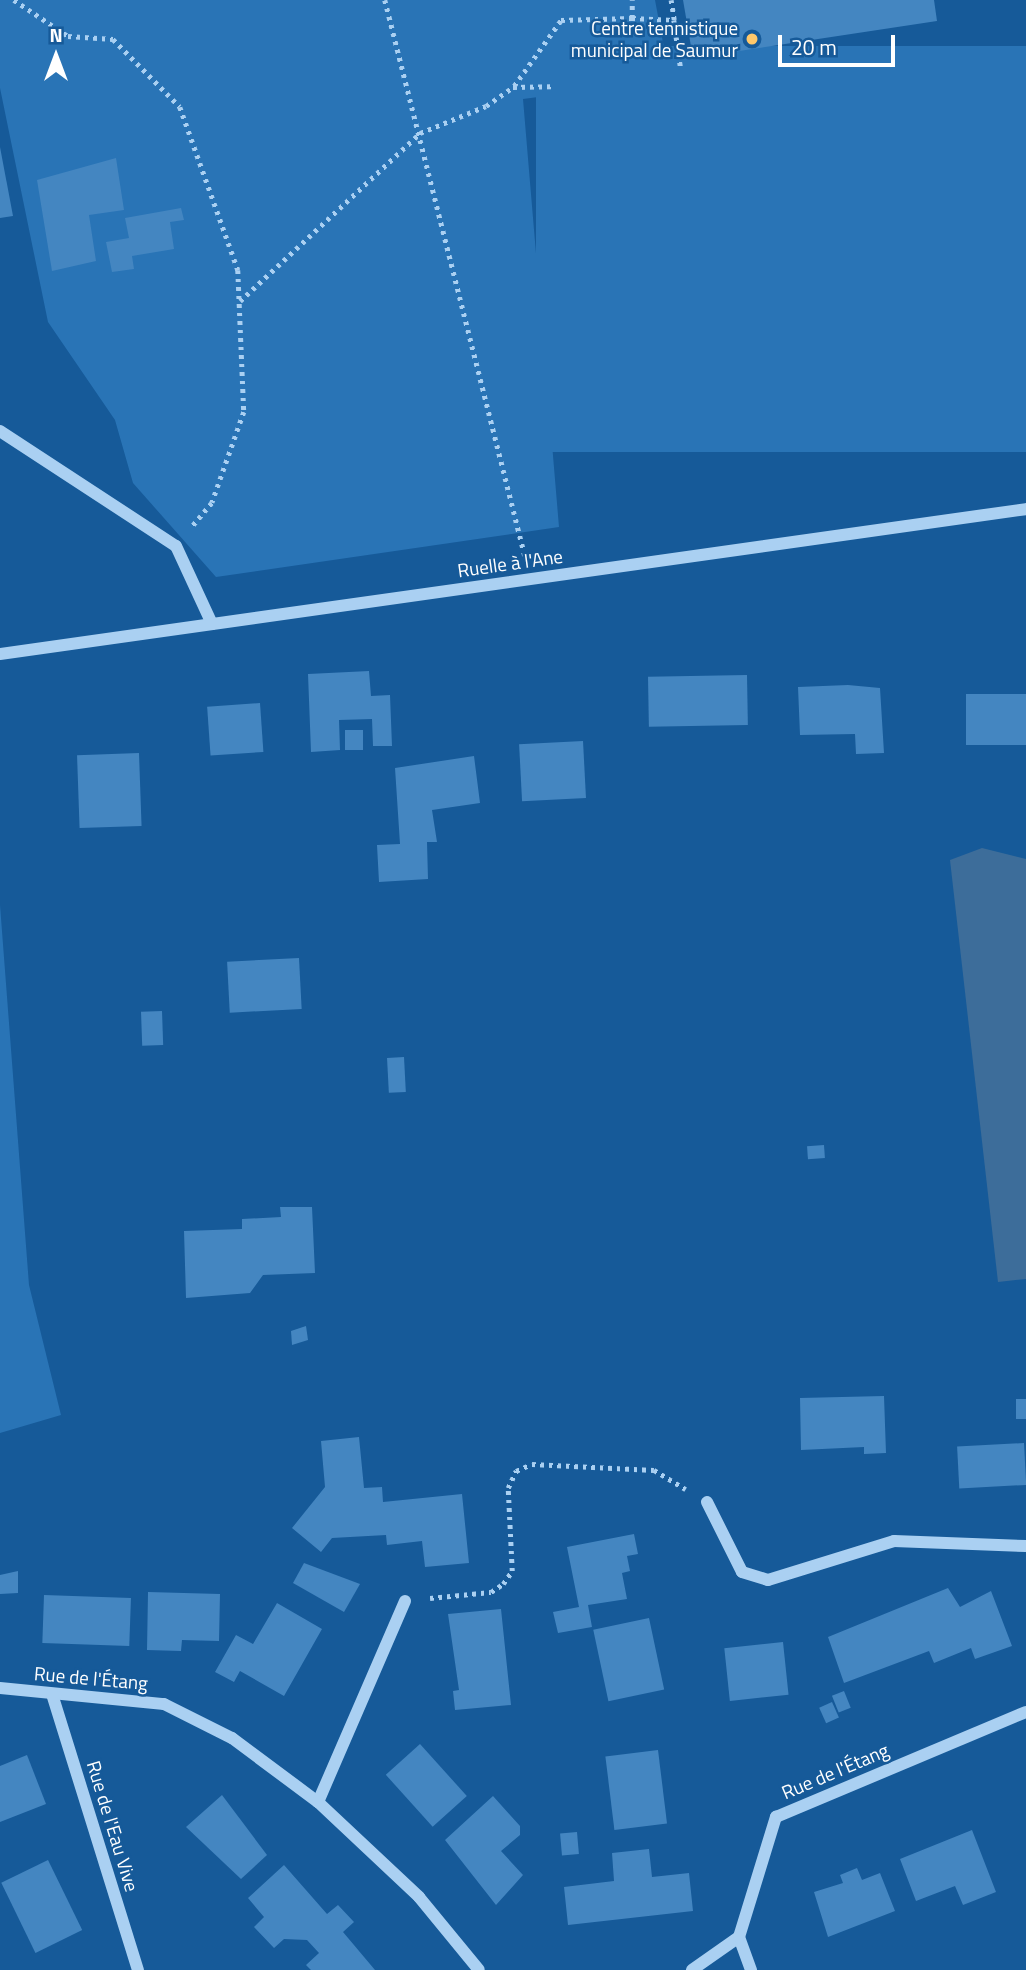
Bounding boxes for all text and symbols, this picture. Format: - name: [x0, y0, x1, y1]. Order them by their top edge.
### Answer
- place label: Centre tennistique municipal de Saumur: [571, 17, 738, 61]
- text: N: [49, 20, 63, 49]
- north arrow: [21, 21, 91, 91]
- scale bar: [781, 21, 898, 65]
- marker: Centre tennistique municipal de Saumur: [744, 31, 760, 47]
- text: 20 m: [791, 31, 837, 63]
- street label: Ruelle à l'Ane: [456, 544, 564, 582]
- street label: Rue de l'Étang: [33, 1662, 149, 1694]
- street label: Rue de l'Étang: [778, 1738, 892, 1804]
- street label: Rue de l'Eau Vive: [82, 1758, 144, 1894]

